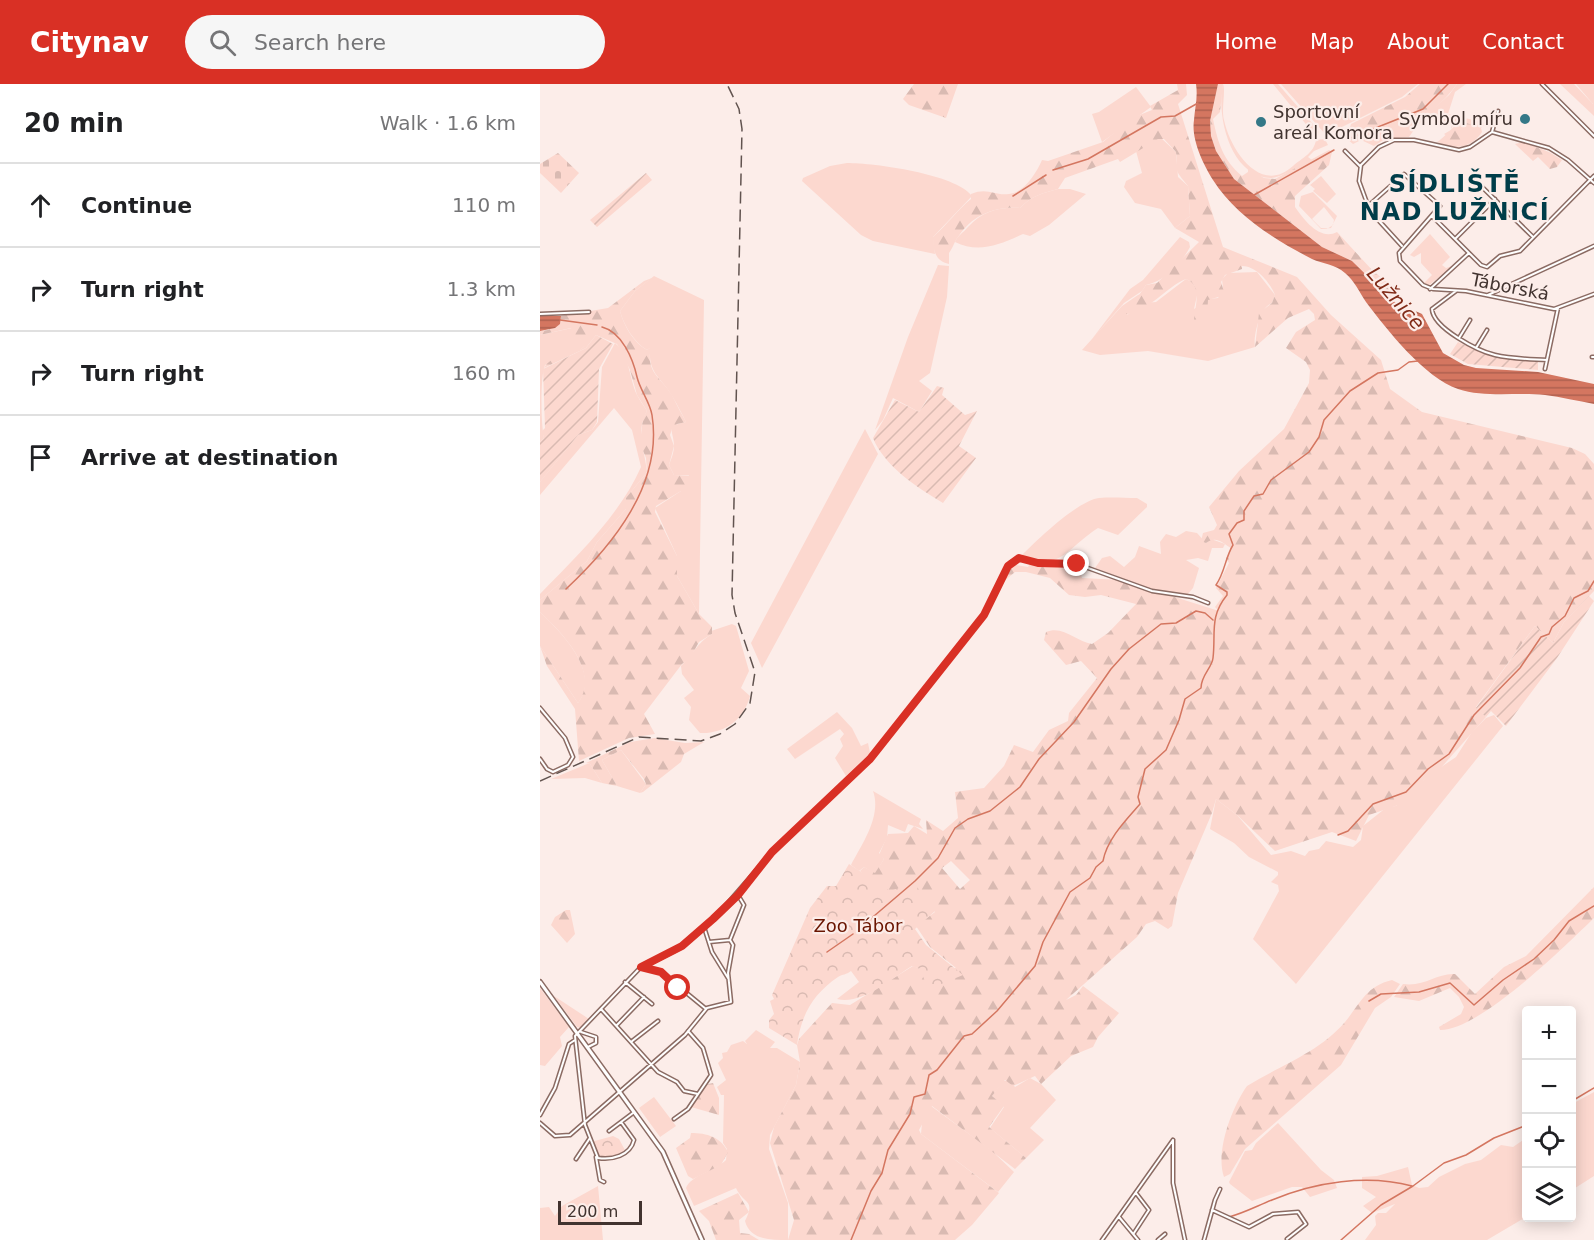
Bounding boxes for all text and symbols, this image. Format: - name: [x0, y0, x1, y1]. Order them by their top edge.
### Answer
- search box: [185, 15, 605, 69]
- text: Citynav: [30, 26, 149, 59]
- icon: search: [206, 26, 239, 59]
- text: Search here: [254, 30, 386, 55]
- text: Home: [1215, 30, 1277, 54]
- text: Map: [1310, 30, 1354, 54]
- text: About: [1387, 30, 1449, 54]
- text: Contact: [1482, 30, 1564, 54]
- place label: Sportovní areál Komora: [1273, 101, 1393, 143]
- text: 20 min: [24, 108, 124, 138]
- place label: Symbol míru: [1399, 108, 1513, 129]
- text: Walk · 1.6 km: [380, 111, 516, 135]
- marker: Symbol míru: [1518, 112, 1532, 126]
- marker: Sportovní areál Komora: [1254, 115, 1268, 129]
- district label: SÍDLIŠTĚ NAD LUŽNICÍ: [1360, 168, 1550, 226]
- icon: ahead: [24, 189, 57, 222]
- text: Continue: [81, 193, 192, 218]
- text: 110 m: [452, 193, 516, 217]
- water label: Lužnice: [1362, 262, 1430, 334]
- street label: Táborská: [1468, 268, 1551, 304]
- icon: right: [24, 273, 57, 306]
- text: Turn right: [81, 277, 204, 302]
- text: 1.3 km: [447, 277, 516, 301]
- icon: right: [24, 357, 57, 390]
- text: Turn right: [81, 361, 204, 386]
- text: 160 m: [452, 361, 516, 385]
- icon: arrive: [24, 441, 57, 474]
- text: Arrive at destination: [81, 445, 338, 470]
- route end: [1063, 550, 1089, 576]
- park label: Zoo Tábor: [814, 915, 903, 936]
- route start: [664, 974, 690, 1000]
- map controls: [1522, 1006, 1576, 1222]
- button: +: [1522, 1006, 1576, 1060]
- button: −: [1522, 1060, 1576, 1114]
- button: locate: [1522, 1114, 1576, 1168]
- button: layers: [1522, 1168, 1576, 1222]
- scale bar: [558, 1198, 642, 1226]
- text: 200 m: [567, 1202, 618, 1221]

